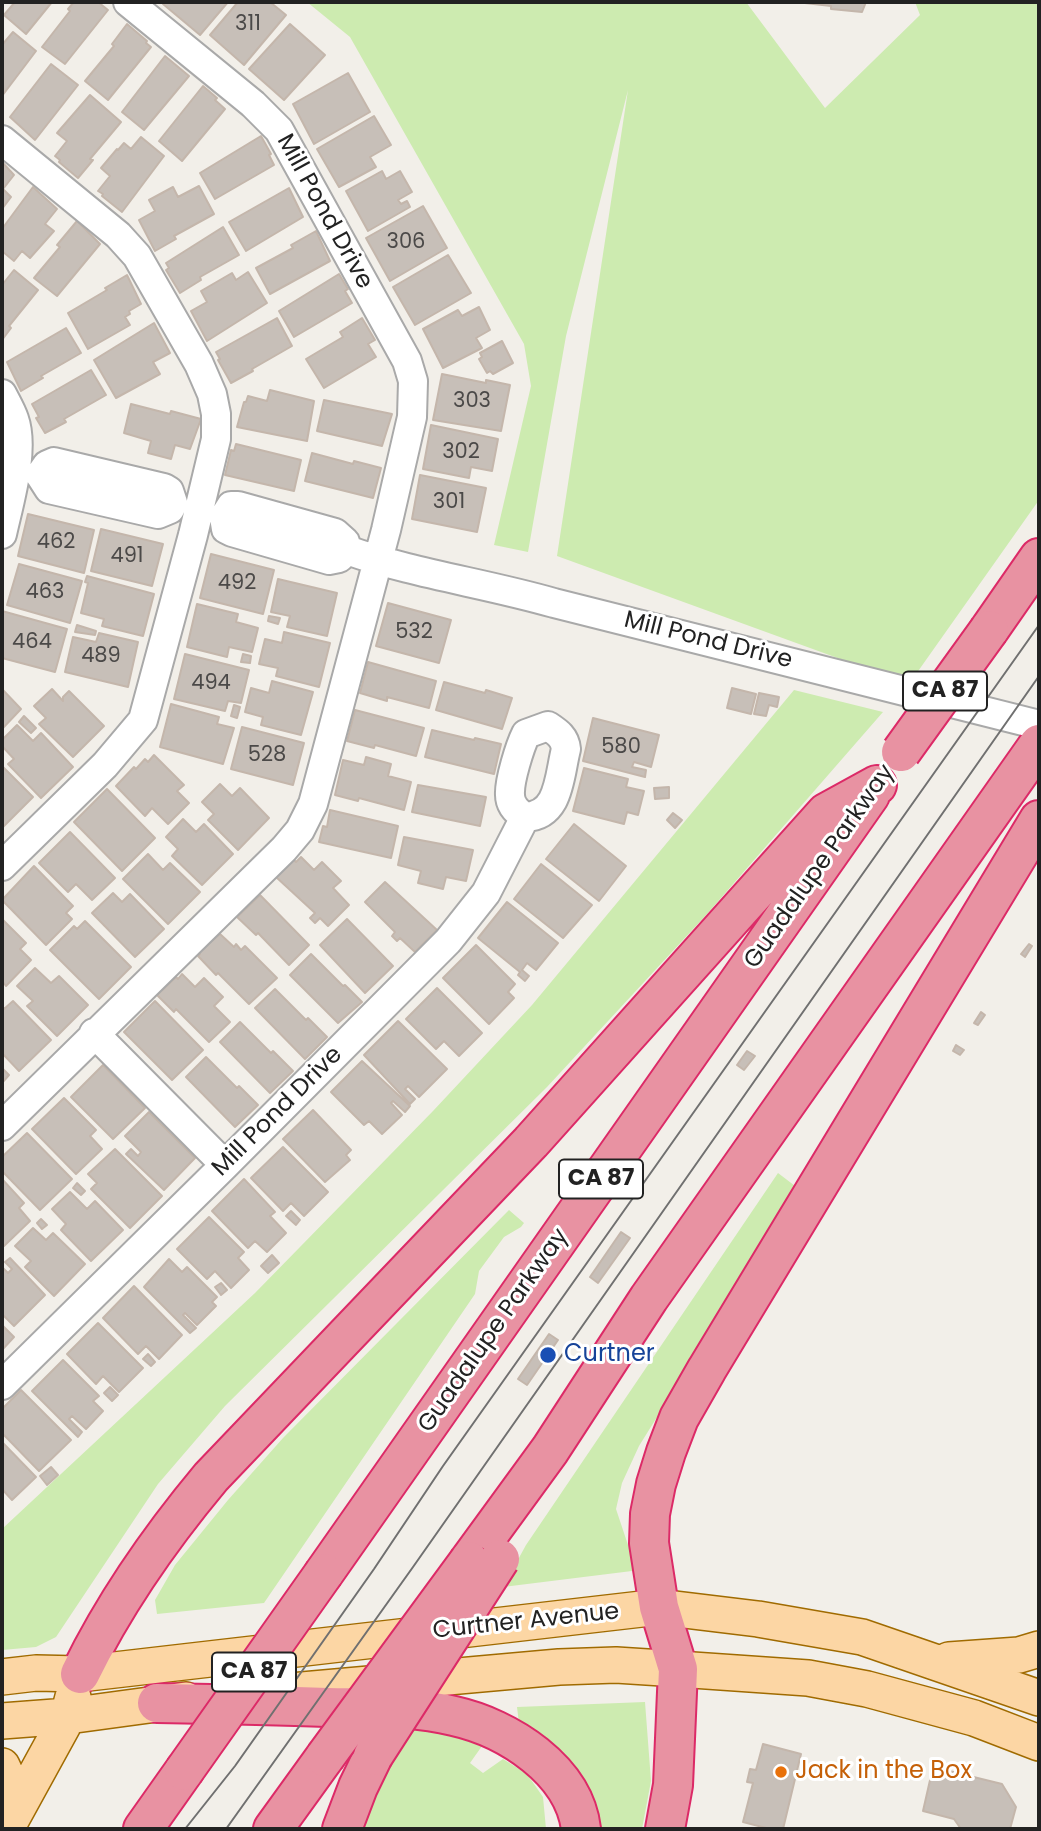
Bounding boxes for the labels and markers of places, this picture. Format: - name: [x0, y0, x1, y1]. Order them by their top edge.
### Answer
- place label: Curtner: [564, 1341, 655, 1369]
- marker: Curtner: [538, 1345, 558, 1365]
- place label: Jack in the Box: [795, 1758, 972, 1786]
- marker: Jack in the Box: [773, 1764, 789, 1780]

